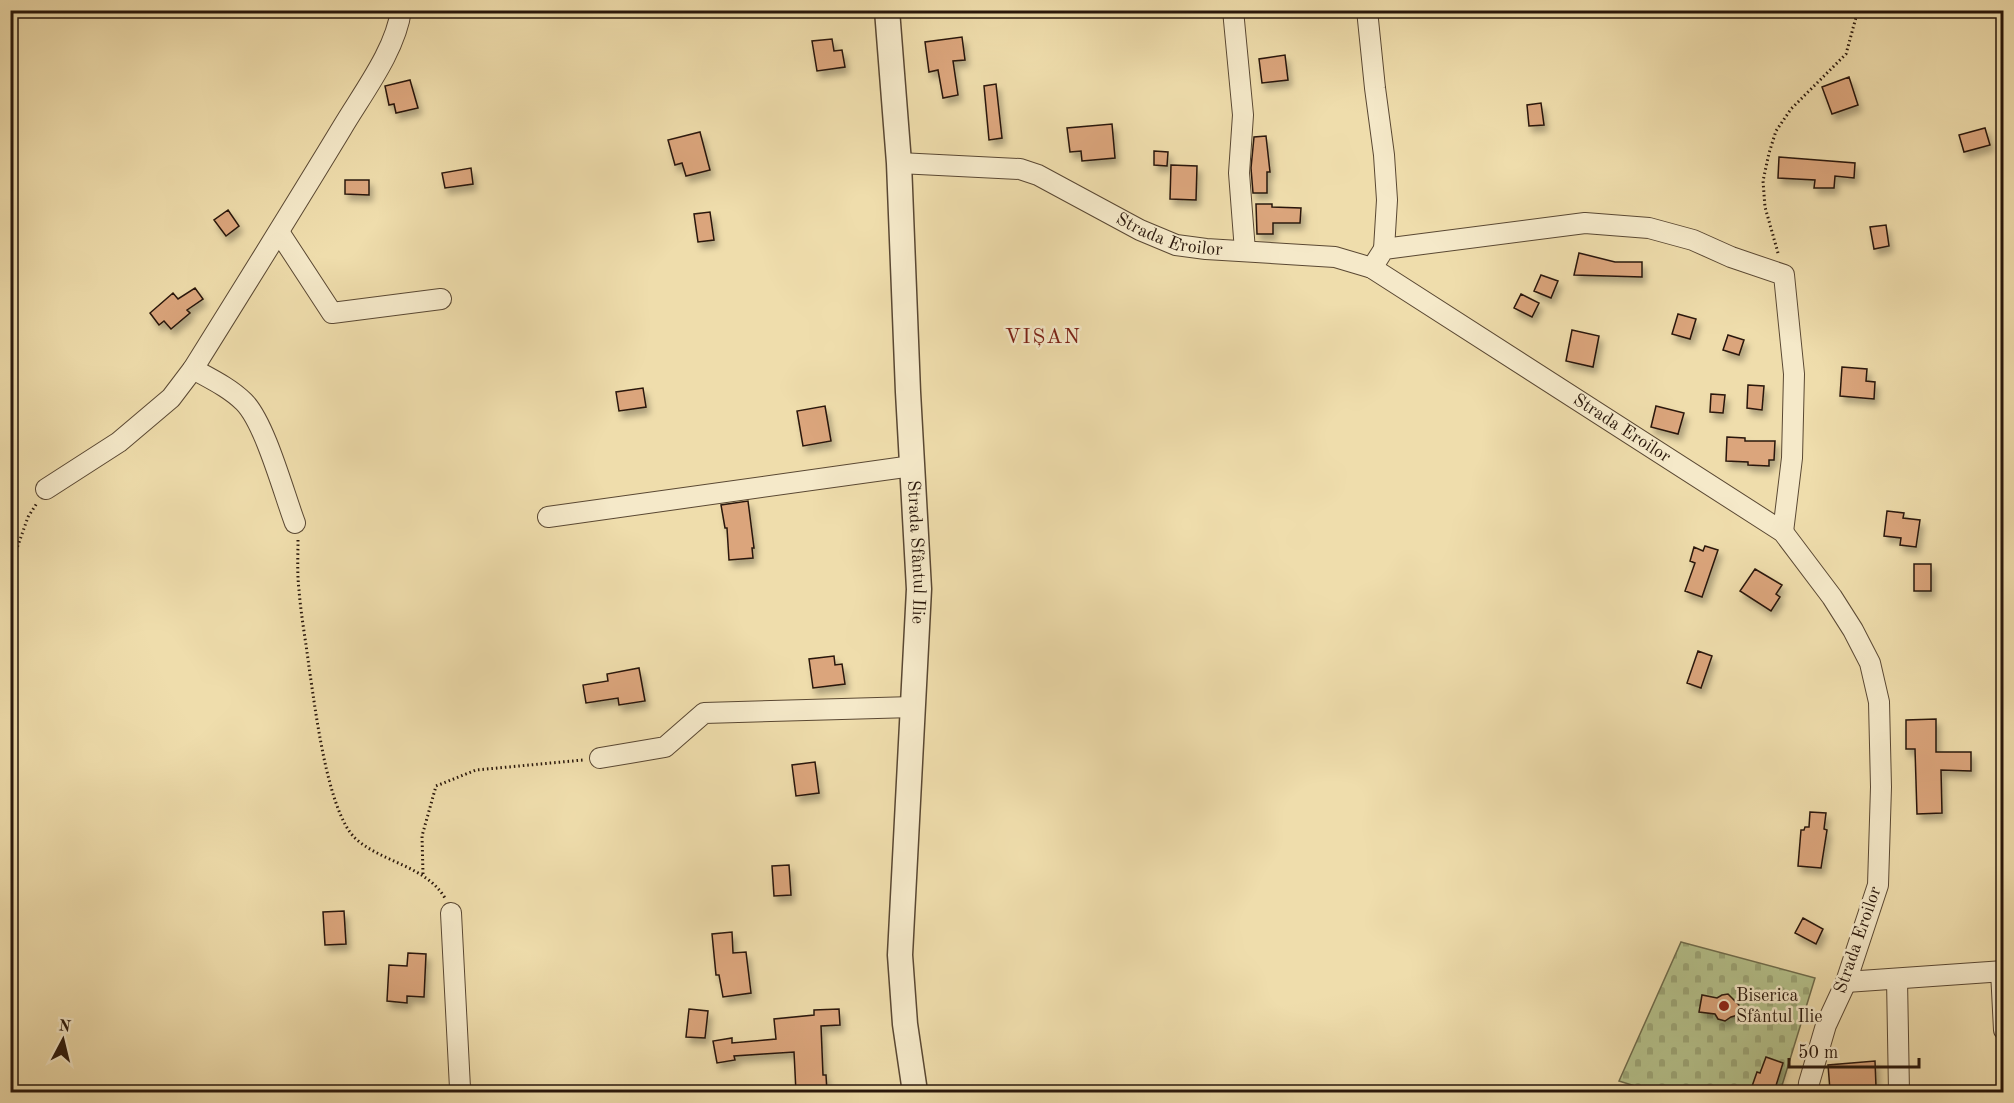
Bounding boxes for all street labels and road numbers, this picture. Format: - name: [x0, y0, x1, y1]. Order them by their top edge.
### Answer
- street label: Strada Eroilor: [1113, 210, 1224, 259]
- street label: Strada Eroilor: [1570, 391, 1674, 467]
- street label: Strada Sfântul Ilie: [904, 480, 928, 624]
- street label: Strada Eroilor: [1831, 884, 1885, 996]

